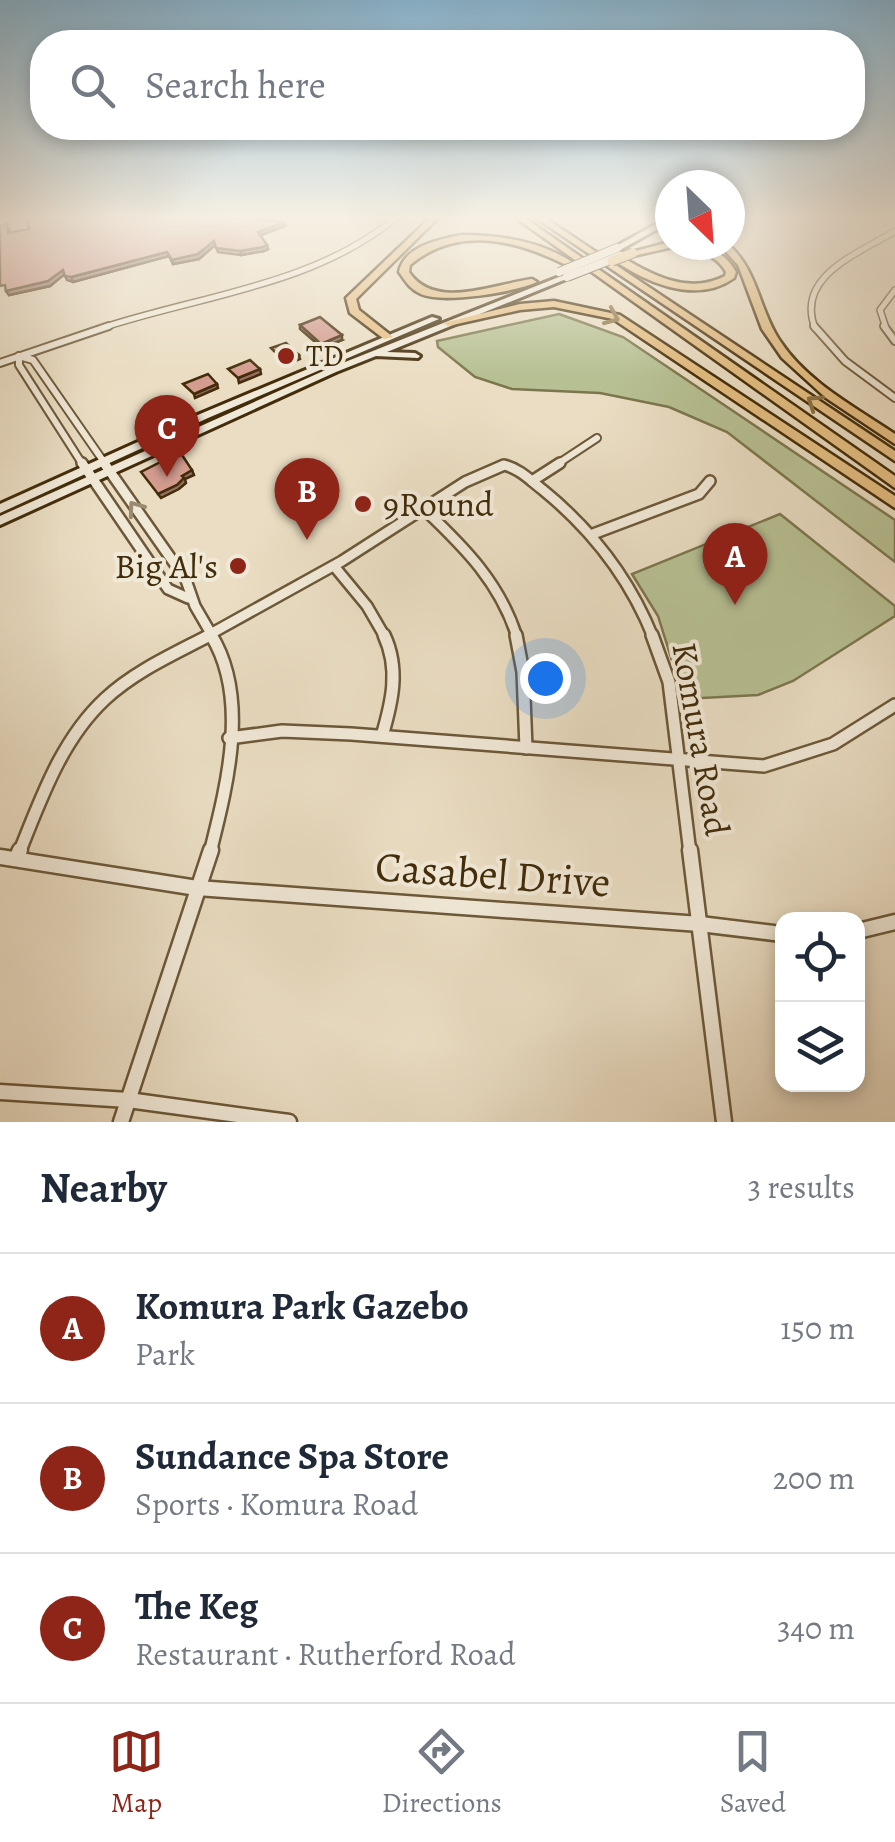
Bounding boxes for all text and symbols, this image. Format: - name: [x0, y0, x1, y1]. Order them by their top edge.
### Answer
- search box: [30, 30, 865, 140]
- icon: search: [65, 58, 120, 113]
- text: Search here: [145, 59, 326, 111]
- north arrow: [655, 170, 745, 260]
- one-way arrow: [602, 305, 620, 325]
- place label: TD: [306, 336, 343, 376]
- marker: TD: [275, 345, 297, 367]
- pin: C: [134, 394, 200, 477]
- one-way arrow: [807, 396, 826, 414]
- pin: B: [274, 458, 340, 540]
- place label: 9Round: [383, 480, 494, 528]
- marker: 9Round: [352, 493, 374, 515]
- one-way arrow: [129, 501, 147, 519]
- pin: A: [702, 522, 768, 605]
- place label: Big Al's: [115, 542, 218, 590]
- marker: Big Al's: [227, 555, 249, 577]
- street label: Komura Road: [660, 639, 742, 840]
- your location: [520, 653, 571, 704]
- street label: Casabel Drive: [374, 837, 612, 911]
- map controls: [775, 912, 865, 1092]
- button: locate: [775, 912, 865, 1002]
- button: layers: [775, 1002, 865, 1092]
- text: Nearby: [40, 1159, 167, 1216]
- text: 3 results: [748, 1165, 855, 1209]
- text: Komura Park Gazebo: [135, 1280, 469, 1332]
- text: A: [62, 1306, 83, 1350]
- text: 150 m: [780, 1306, 855, 1350]
- text: Park: [135, 1332, 195, 1376]
- text: Sundance Spa Store: [135, 1430, 449, 1482]
- text: B: [62, 1456, 83, 1500]
- text: 200 m: [773, 1456, 855, 1500]
- text: Sports · Komura Road: [135, 1482, 418, 1526]
- text: The Keg: [135, 1580, 258, 1632]
- text: C: [63, 1606, 82, 1650]
- text: 340 m: [777, 1606, 855, 1650]
- text: Restaurant · Rutherford Road: [135, 1632, 516, 1676]
- tab: Map: [109, 1724, 164, 1822]
- tab: Directions: [382, 1724, 502, 1822]
- tab: Saved: [720, 1724, 786, 1822]

